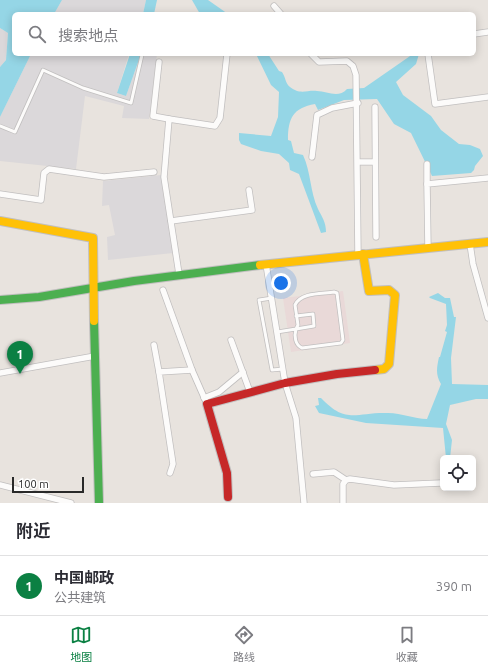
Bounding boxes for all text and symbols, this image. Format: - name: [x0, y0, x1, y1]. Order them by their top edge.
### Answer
- search box: [12, 12, 476, 56]
- icon: search: [26, 23, 48, 45]
- text: 搜索地点: [58, 27, 118, 44]
- your location: [271, 273, 291, 293]
- pin: 1: [7, 341, 33, 374]
- map controls: [440, 455, 476, 491]
- button: locate: [440, 455, 476, 491]
- scale bar: [12, 475, 84, 494]
- text: 100 m: [18, 478, 49, 490]
- text: 附近: [16, 521, 50, 540]
- text: 中国邮政: [54, 569, 114, 586]
- text: 1: [25, 579, 33, 593]
- text: 390 m: [436, 579, 472, 593]
- text: 公共建筑: [54, 590, 106, 604]
- tab: 地图: [70, 624, 92, 664]
- tab: 路线: [233, 624, 255, 664]
- tab: 收藏: [396, 624, 418, 664]

